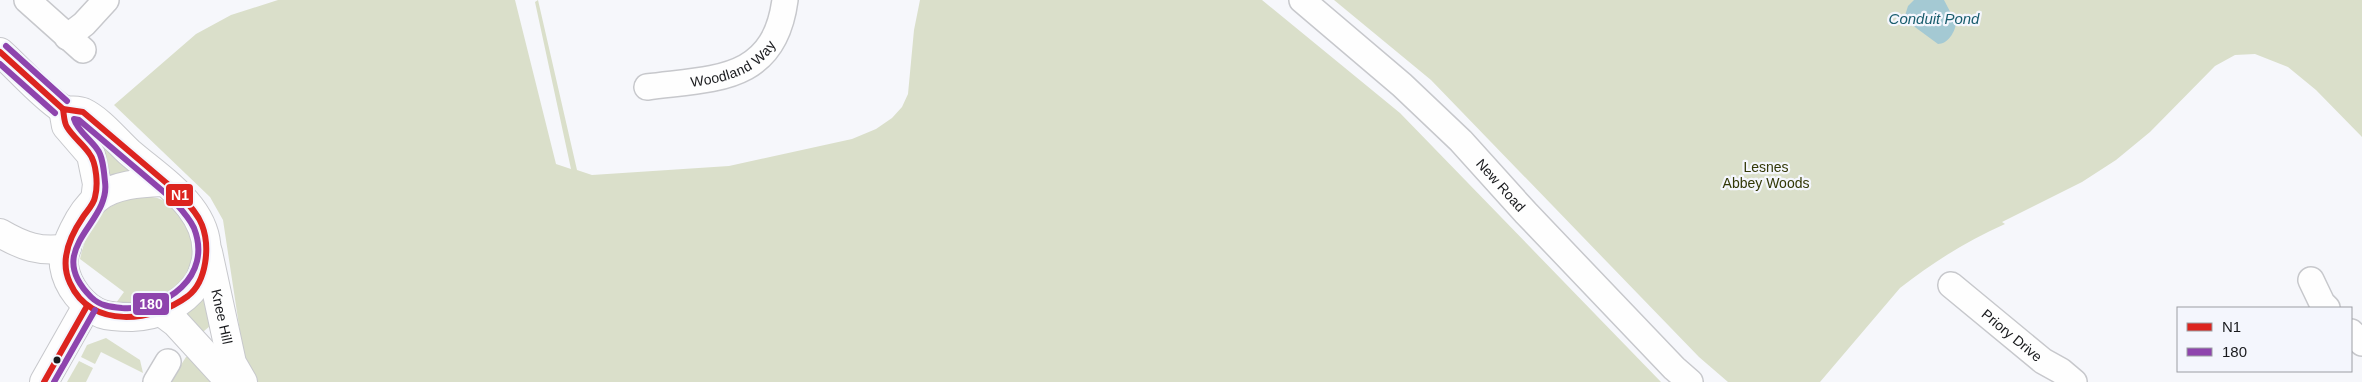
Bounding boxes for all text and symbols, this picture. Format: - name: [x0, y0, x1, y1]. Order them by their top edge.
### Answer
- water label: Conduit Pond: [1889, 10, 1980, 27]
- street label: Woodland Way: [690, 37, 779, 90]
- street label: New Road: [1473, 155, 1529, 215]
- park label: Lesnes Abbey Woods: [1723, 159, 1809, 191]
- line badge: N1: [165, 183, 194, 207]
- text: N1: [171, 187, 189, 203]
- street label: Knee Hill: [208, 287, 236, 346]
- line badge: 180: [132, 292, 170, 316]
- text: 180: [139, 296, 163, 312]
- street label: Priory Drive: [1979, 306, 2045, 365]
- legend: [2177, 307, 2352, 372]
- text: N1: [2222, 318, 2241, 335]
- text: 180: [2222, 343, 2247, 360]
- unlabelled marker: [52, 355, 62, 365]

